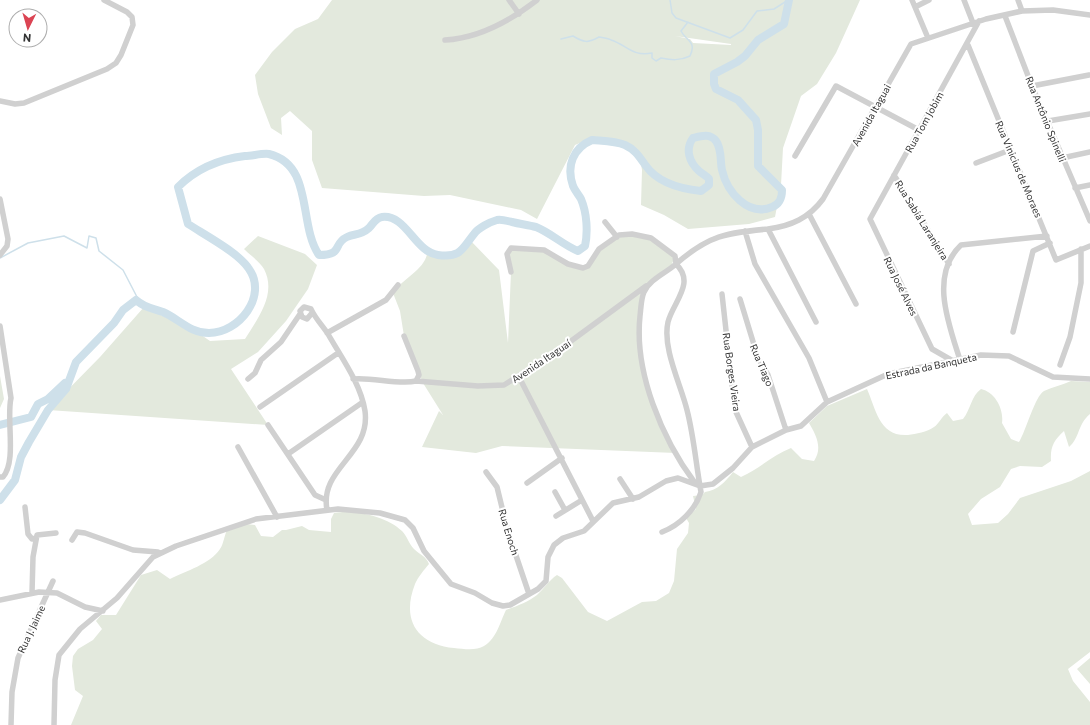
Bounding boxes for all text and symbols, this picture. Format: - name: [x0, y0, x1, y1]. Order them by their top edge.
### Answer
- north arrow: [8, 8, 48, 48]
- text: N: [22, 32, 32, 45]
- street label: Rua Antônio Spinelli: [1023, 74, 1069, 164]
- street label: Avenida Itaguai: [849, 82, 893, 148]
- street label: Rua Tom Jobim: [902, 89, 946, 155]
- street label: Rua Vinicius de Moraes: [993, 119, 1045, 220]
- street label: Rua Sabiá Laranjeira: [893, 178, 951, 262]
- street label: Rua José Alves: [882, 255, 921, 318]
- street label: Rua Borges Vieira: [721, 332, 743, 412]
- street label: Avenida Itaguaí: [509, 337, 573, 385]
- street label: Rua Tiago: [748, 342, 776, 388]
- street label: Estrada da Banqueta: [884, 350, 978, 382]
- street label: Rua Enoch: [496, 507, 522, 557]
- street label: Rua J. Jaime: [15, 603, 47, 655]

